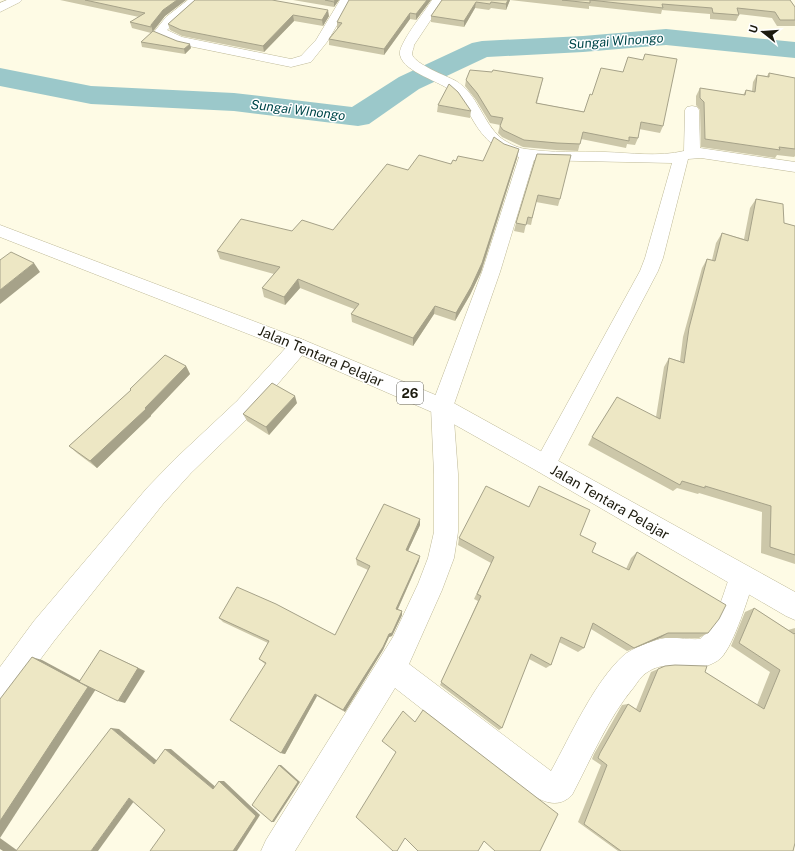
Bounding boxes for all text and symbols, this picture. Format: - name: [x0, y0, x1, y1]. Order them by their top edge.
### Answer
- north arrow: [743, 12, 783, 52]
- text: U: [747, 23, 760, 35]
- water label: Sungai WInongo: [568, 30, 664, 52]
- water label: Sungai WInongo: [250, 97, 346, 123]
- street label: Jalan Tentara Pelajar: [256, 322, 386, 390]
- road number: 26: [397, 382, 423, 404]
- street label: Jalan Tentara Pelajar: [548, 461, 672, 543]

